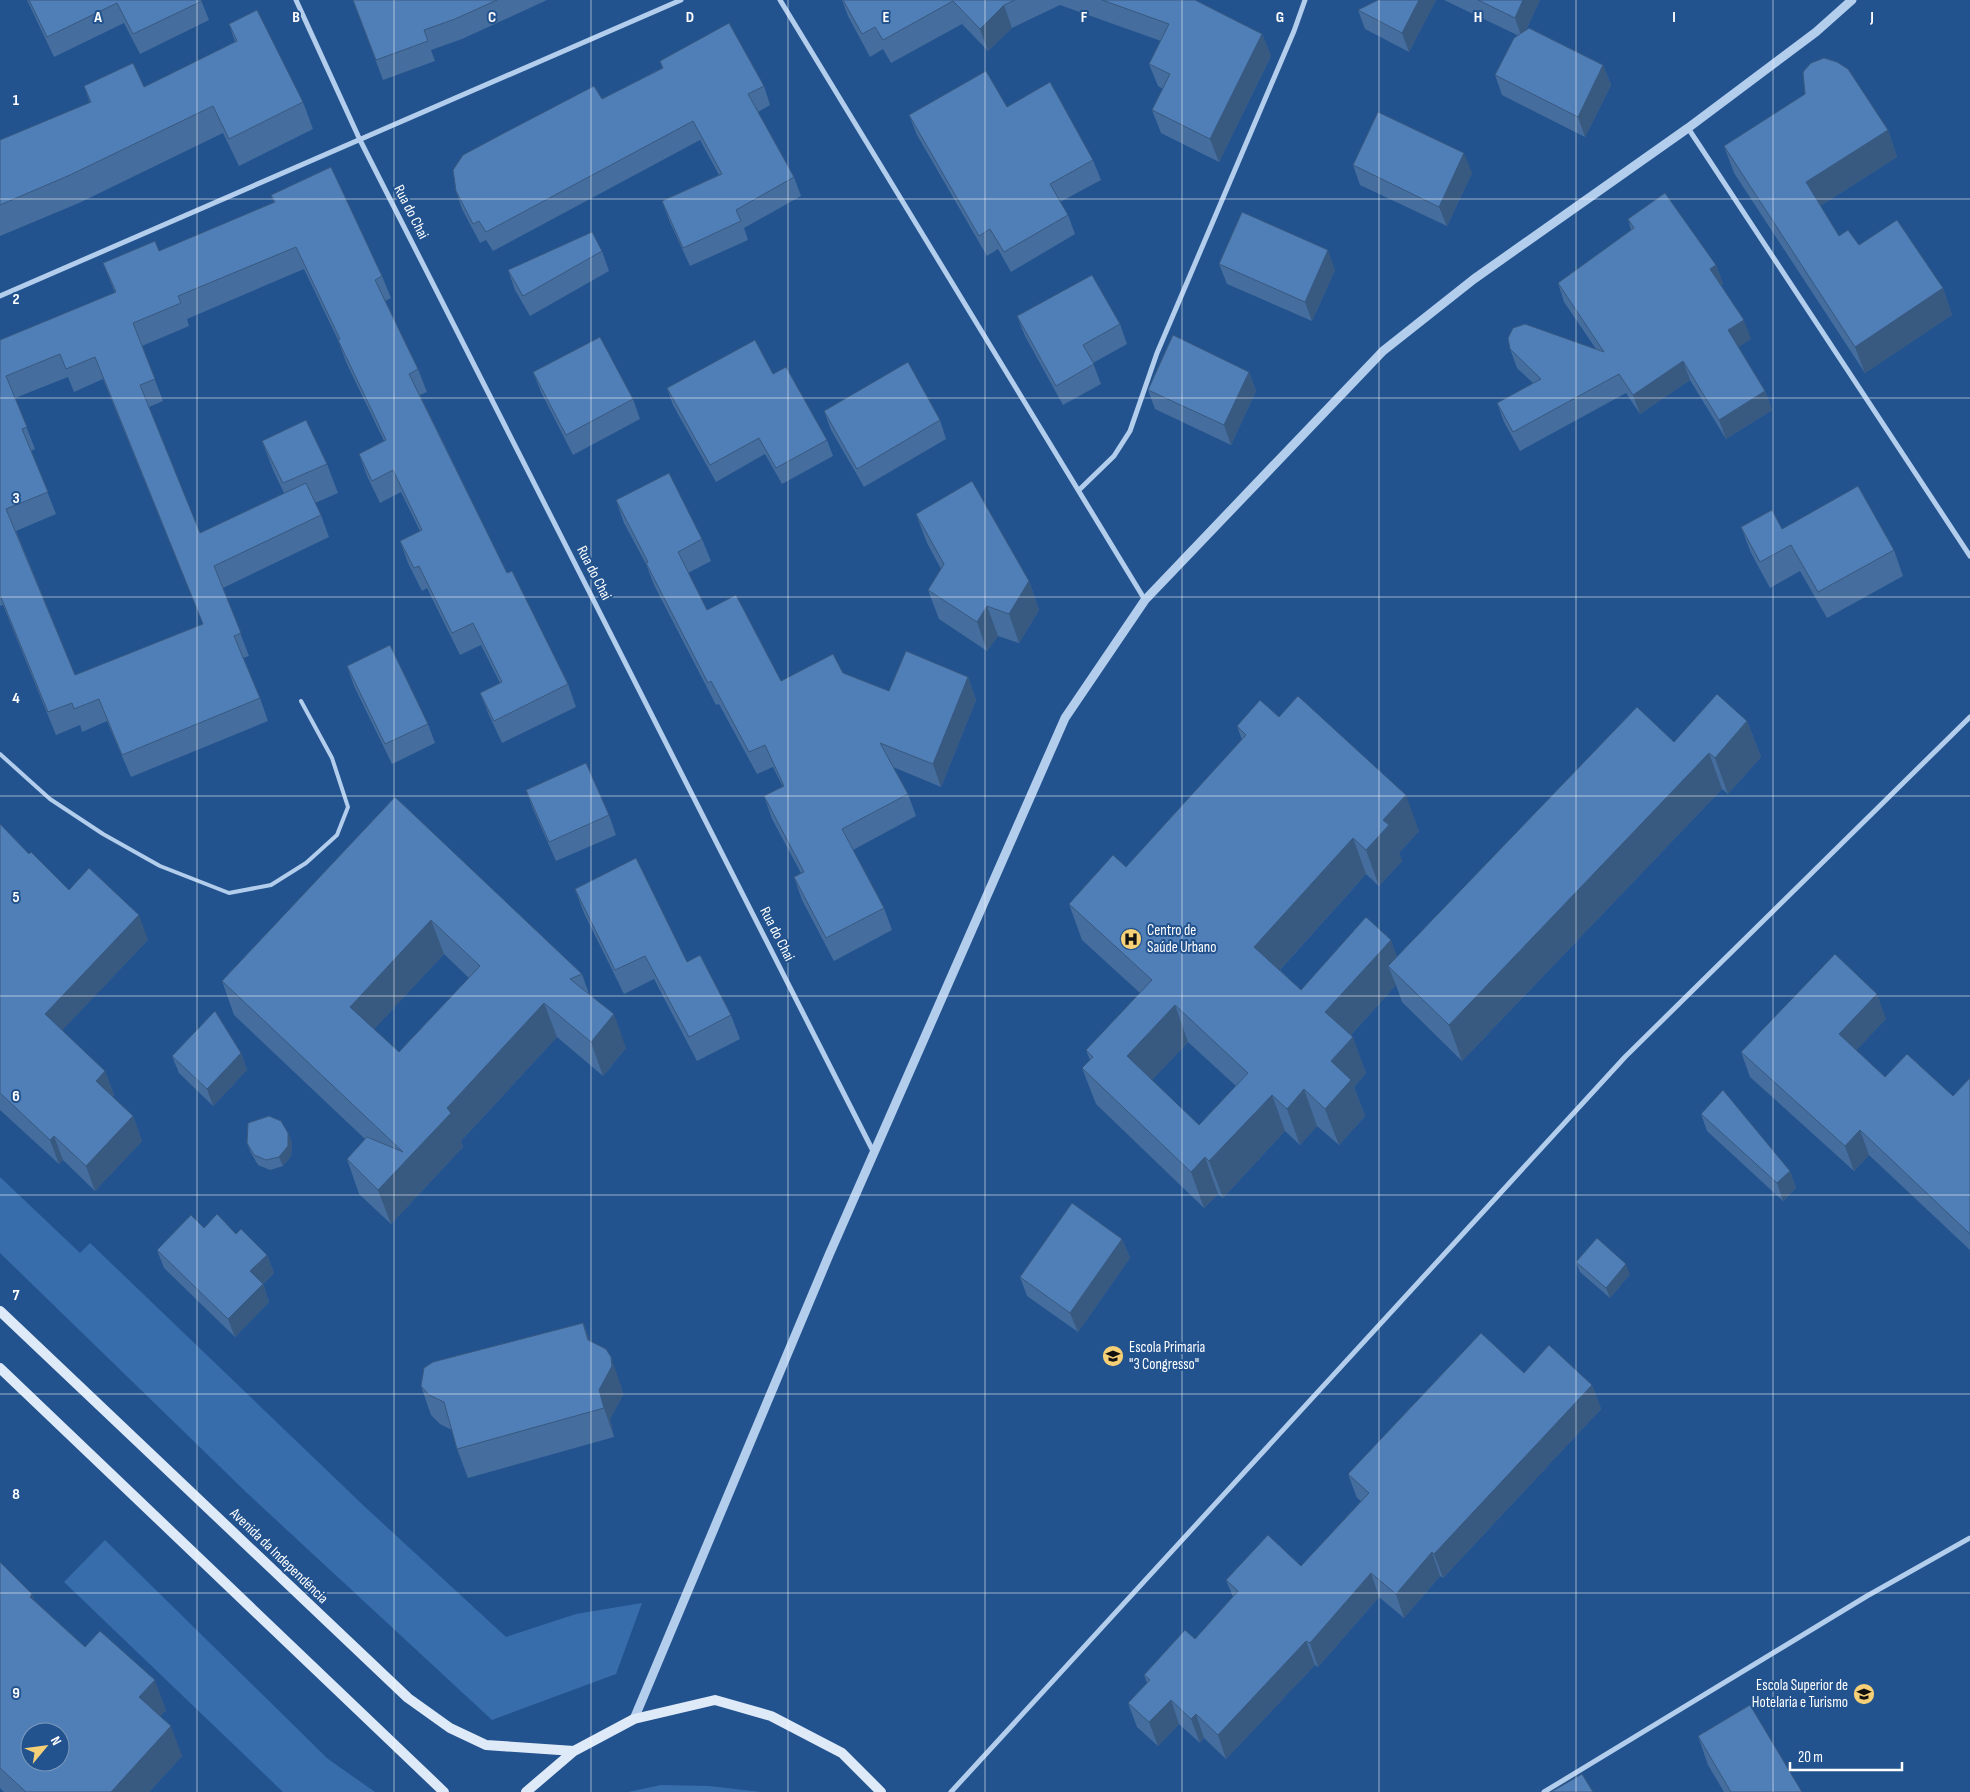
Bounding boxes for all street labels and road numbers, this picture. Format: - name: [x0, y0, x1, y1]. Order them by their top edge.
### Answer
- street label: Rua do Chai: [389, 182, 433, 243]
- street label: Rua do Chai: [572, 543, 616, 604]
- street label: Rua do Chai: [755, 904, 799, 965]
- street label: Avenida da Independência: [225, 1503, 332, 1608]

